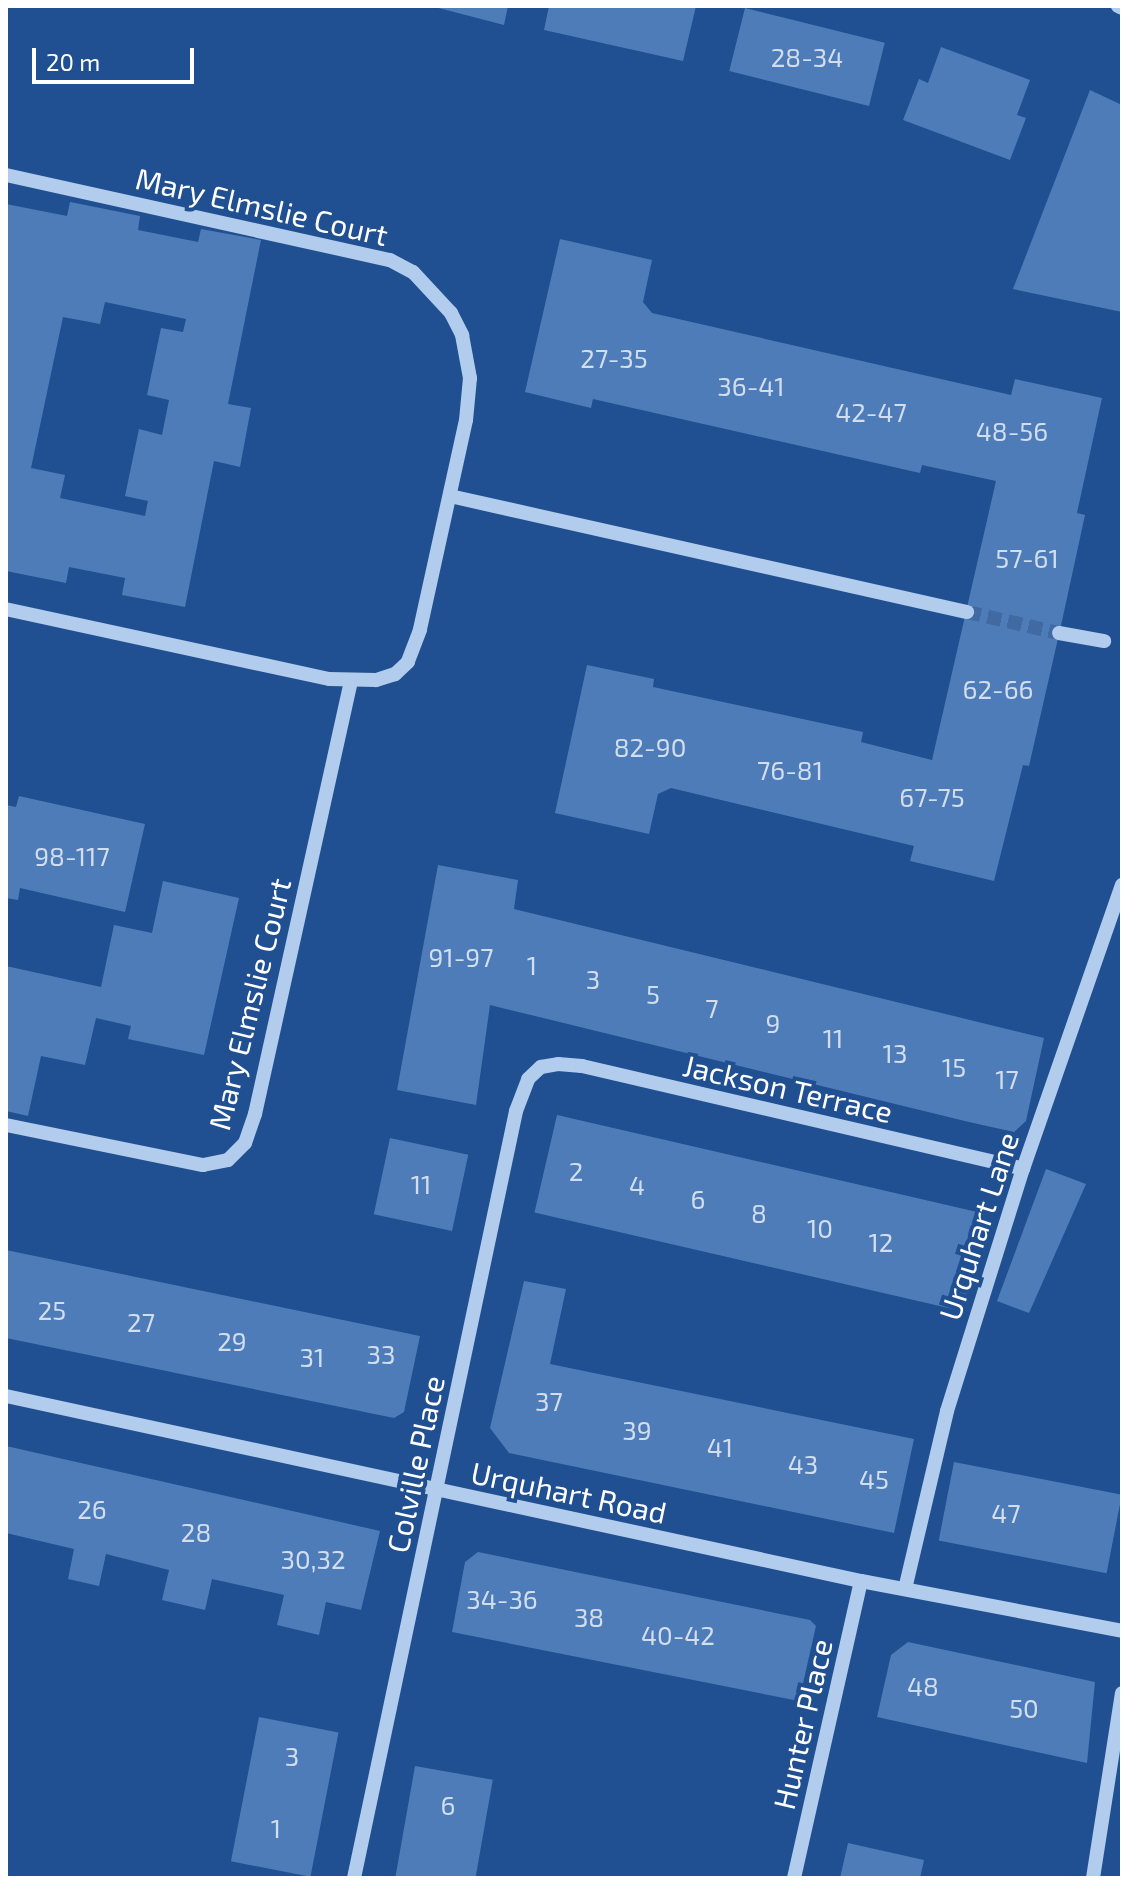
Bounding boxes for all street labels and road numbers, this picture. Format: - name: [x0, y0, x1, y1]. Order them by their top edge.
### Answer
- street label: Mary Elmslie Court: [132, 159, 392, 253]
- street label: Mary Elmslie Court: [200, 874, 298, 1134]
- street label: Jackson Terrace: [680, 1046, 896, 1130]
- street label: Urquhart Lane: [931, 1128, 1025, 1324]
- street label: Colville Place: [379, 1372, 451, 1556]
- street label: Urquhart Road: [468, 1454, 670, 1530]
- street label: Hunter Place: [765, 1635, 839, 1813]

